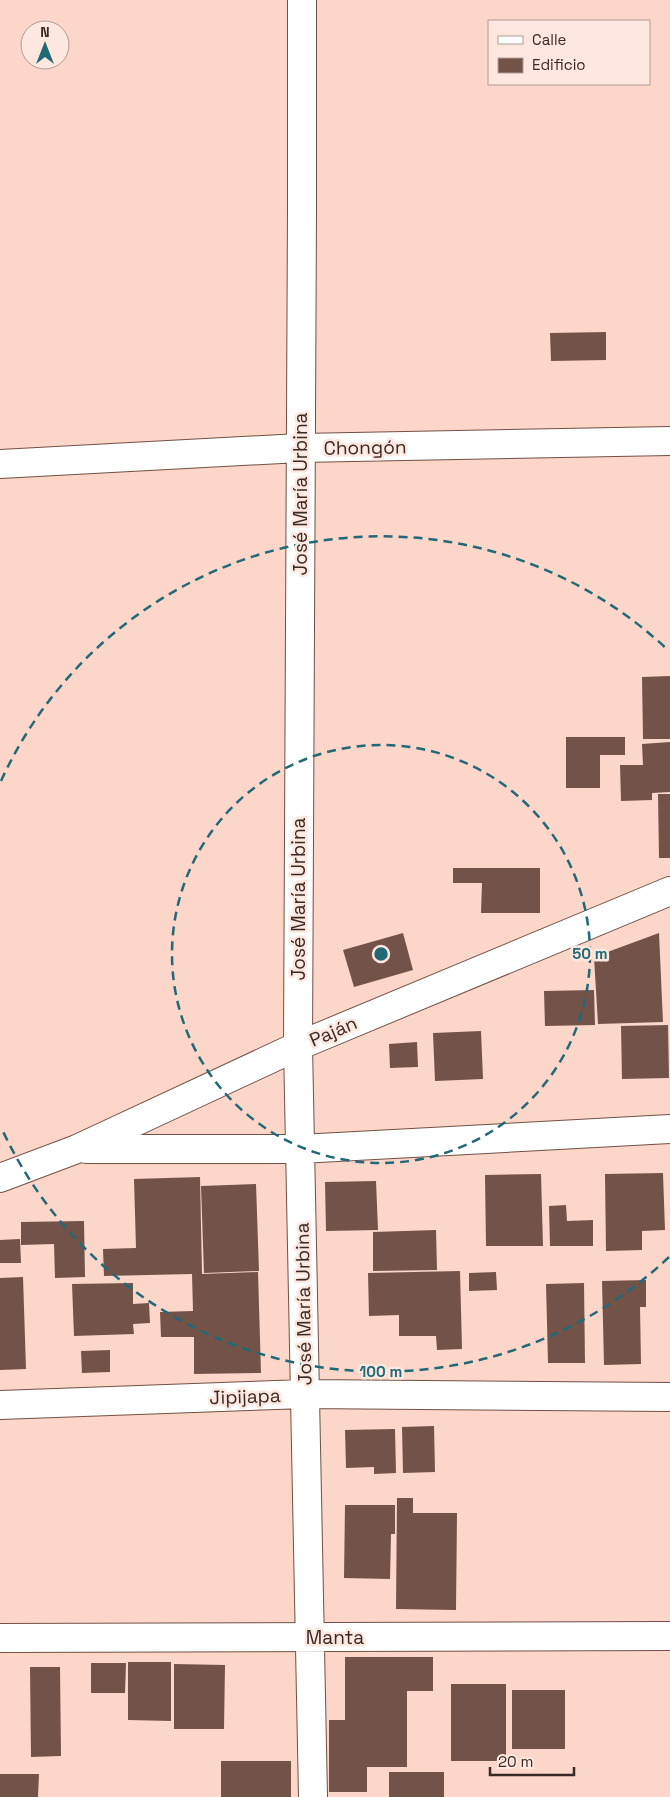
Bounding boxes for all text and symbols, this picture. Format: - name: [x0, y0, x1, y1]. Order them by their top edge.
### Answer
- north arrow: [20, 20, 70, 70]
- legend: [488, 20, 650, 85]
- text: N: [40, 23, 50, 41]
- text: Calle: [532, 30, 567, 49]
- text: Edificio: [532, 55, 586, 74]
- street label: José María Urbina: [288, 412, 313, 575]
- street label: Chongón: [323, 434, 407, 461]
- street label: José María Urbina: [286, 817, 311, 980]
- text: 50 m: [572, 944, 608, 963]
- centre of rings: [372, 945, 390, 963]
- street label: Paján: [306, 1010, 361, 1053]
- street label: José María Urbina: [290, 1222, 317, 1386]
- text: 100 m: [360, 1362, 402, 1381]
- street label: Jipijapa: [209, 1383, 281, 1410]
- street label: Manta: [306, 1625, 364, 1650]
- scale bar: [490, 1744, 574, 1776]
- text: 20 m: [498, 1752, 533, 1771]

